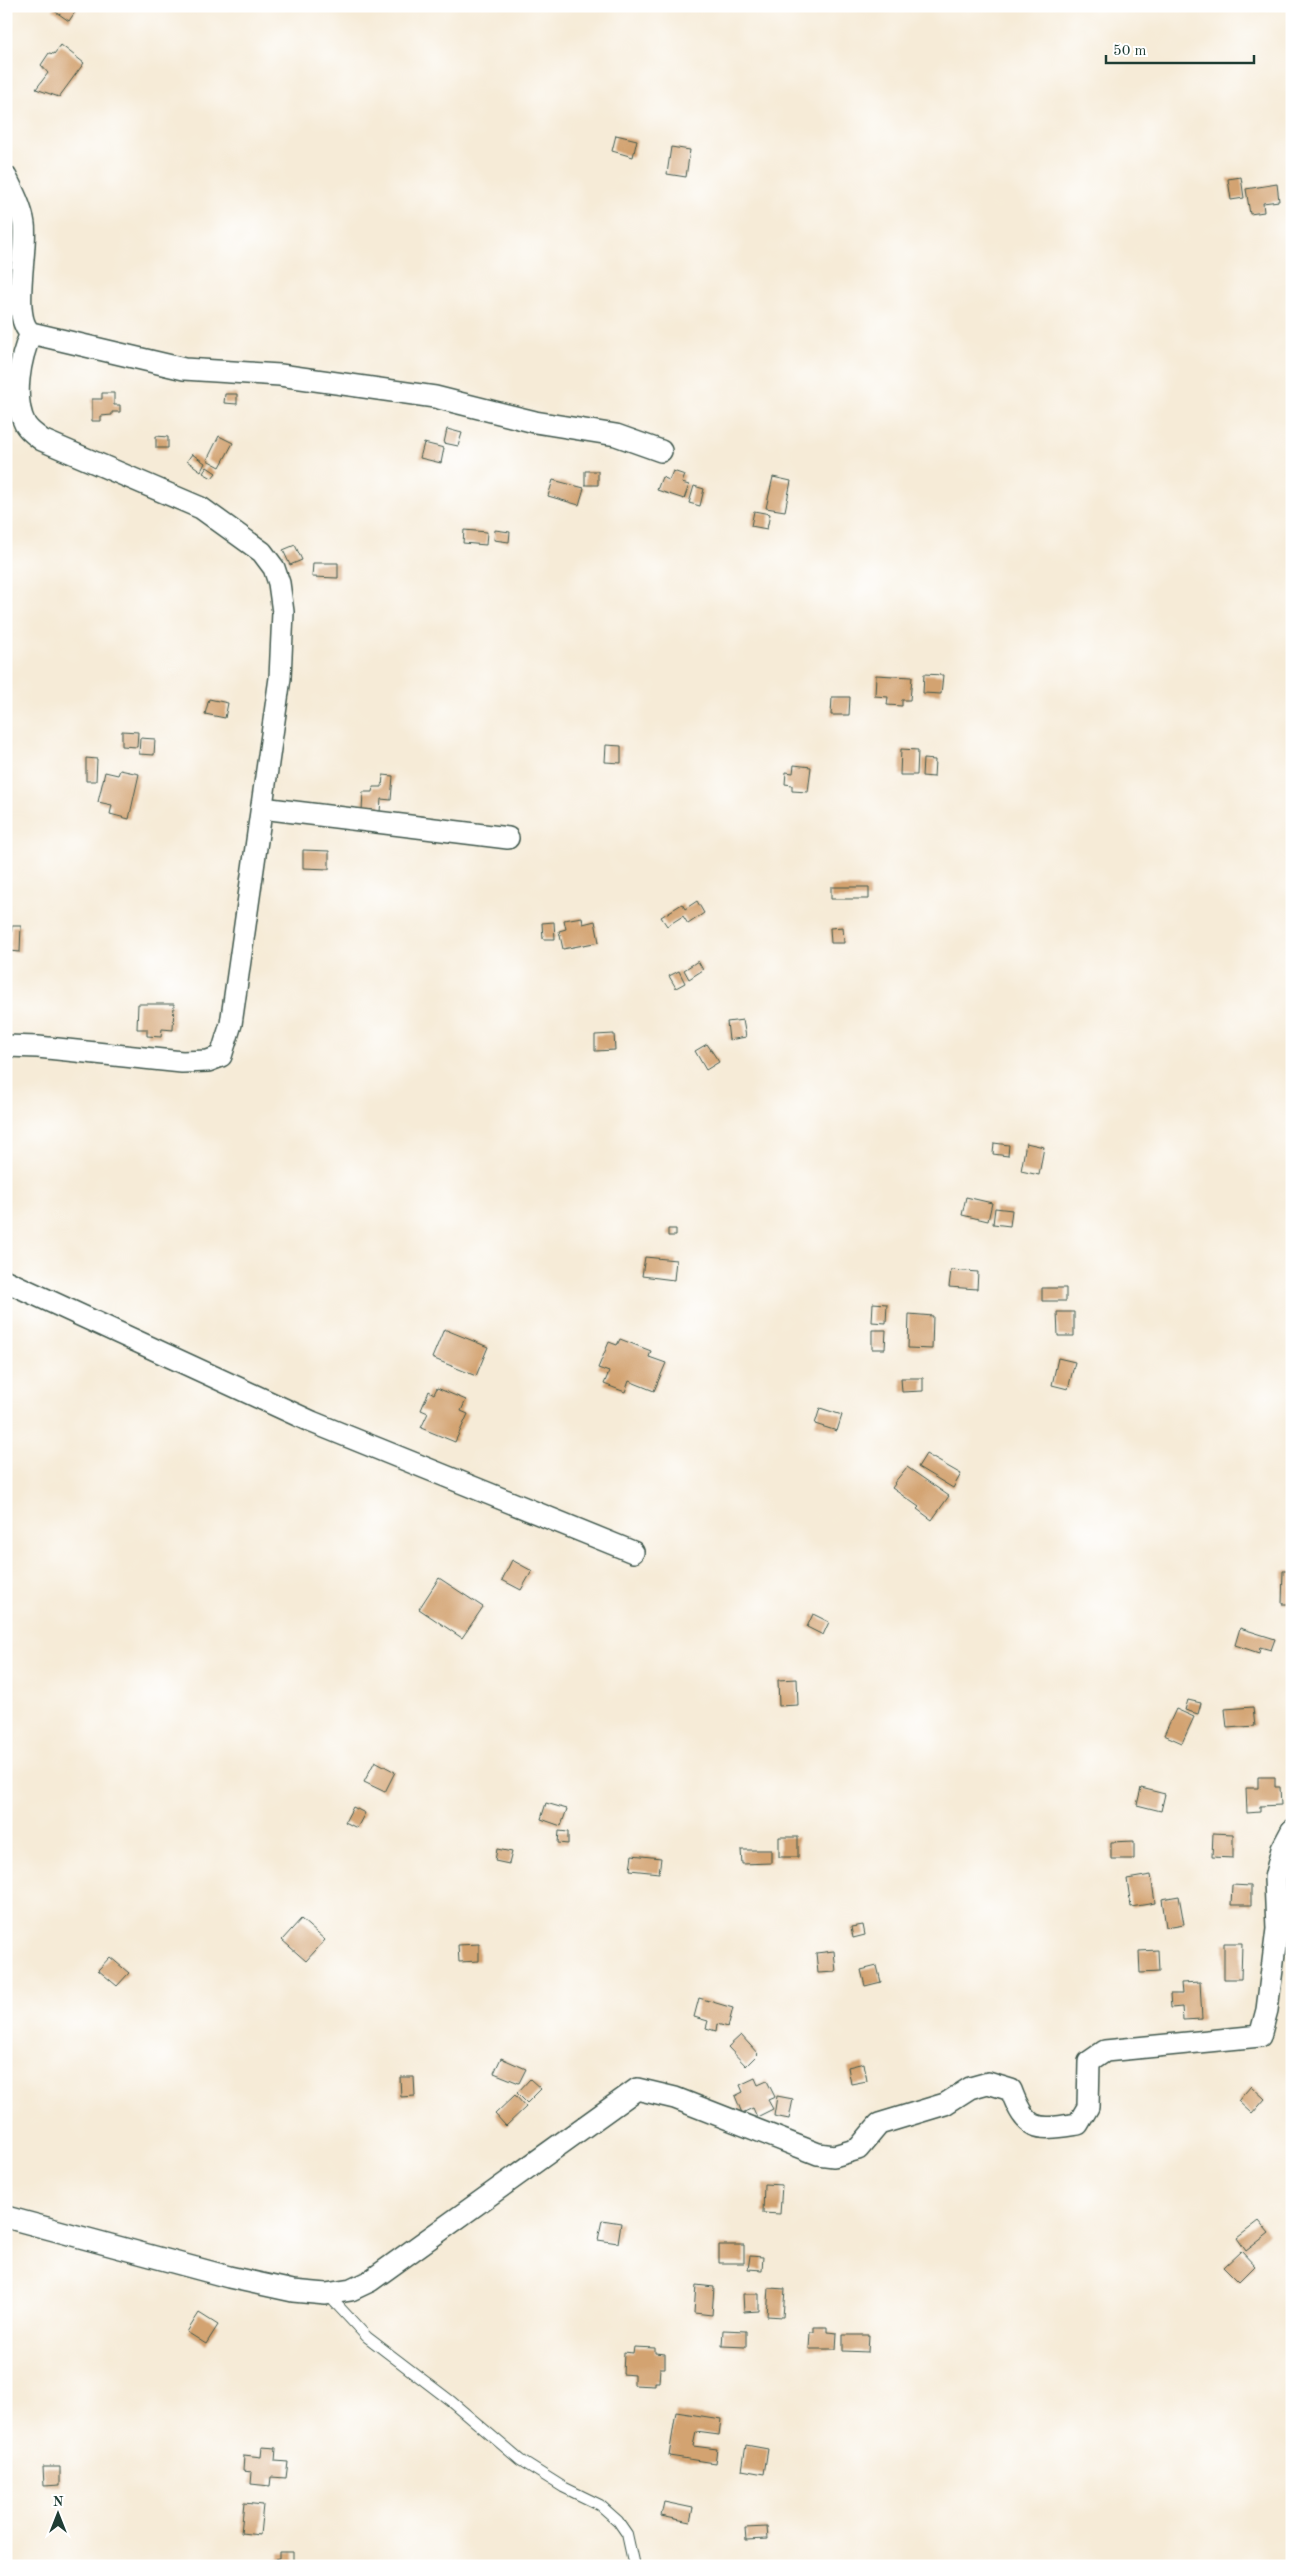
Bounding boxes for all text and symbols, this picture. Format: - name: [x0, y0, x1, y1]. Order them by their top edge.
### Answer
- scale bar: [1106, 32, 1253, 64]
- text: 50 m: [1113, 44, 1147, 59]
- north arrow: [32, 2490, 82, 2540]
- text: N: [53, 2495, 64, 2509]

